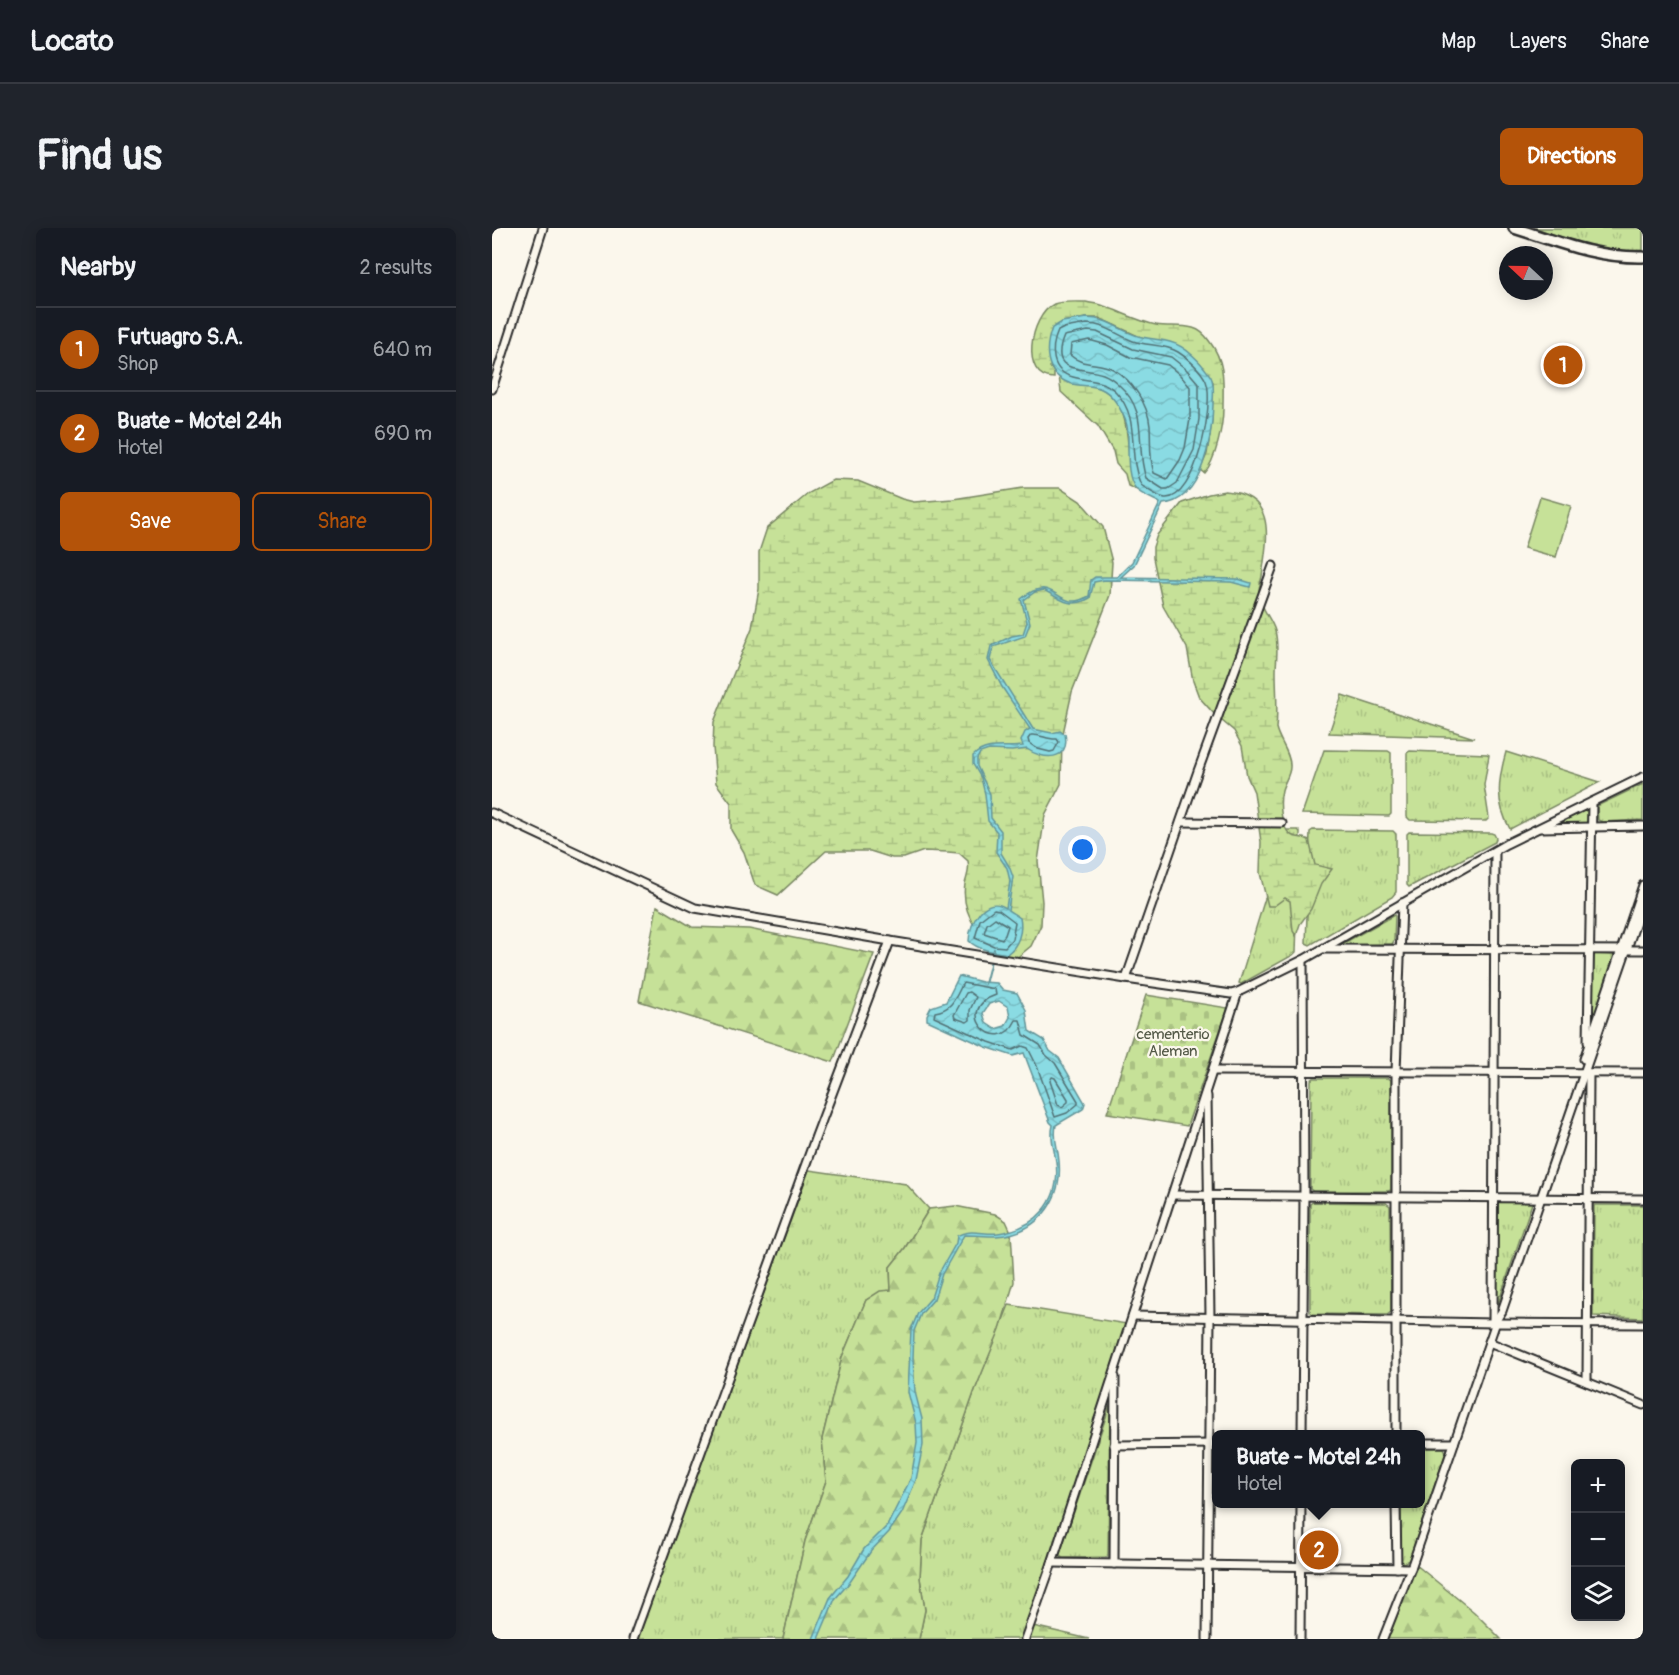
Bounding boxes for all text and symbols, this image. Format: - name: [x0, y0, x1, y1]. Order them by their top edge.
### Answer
- text: Locato: [30, 24, 114, 59]
- text: Map: [1441, 28, 1476, 55]
- text: Layers: [1509, 28, 1567, 55]
- text: Share: [1600, 28, 1649, 55]
- button: Directions: [1500, 128, 1643, 185]
- text: Find us: [36, 130, 162, 182]
- north arrow: [1499, 246, 1553, 300]
- text: Nearby: [60, 251, 136, 283]
- text: 2 results: [360, 255, 432, 280]
- text: Futuagro S.A.: [117, 323, 243, 351]
- text: 1: [76, 337, 83, 362]
- text: 640 m: [373, 337, 432, 362]
- pin: 1: [1544, 342, 1582, 388]
- text: Shop: [117, 351, 158, 376]
- text: Buate - Motel 24h: [117, 407, 281, 435]
- text: 2: [74, 421, 85, 446]
- text: 690 m: [374, 421, 432, 446]
- text: Hotel: [117, 435, 163, 460]
- button: Save: [60, 492, 240, 551]
- button: Share: [252, 492, 432, 551]
- your location: [1068, 835, 1097, 864]
- park label: cementerio Aleman: [1136, 1025, 1210, 1061]
- popup: [1212, 1430, 1425, 1508]
- text: Buate - Motel 24h: [1236, 1443, 1401, 1471]
- map controls: [1571, 1459, 1625, 1621]
- button: +: [1571, 1459, 1625, 1513]
- text: Hotel: [1236, 1471, 1282, 1496]
- button: −: [1571, 1513, 1625, 1567]
- pin: 2: [1300, 1528, 1338, 1572]
- button: layers: [1571, 1567, 1625, 1621]

